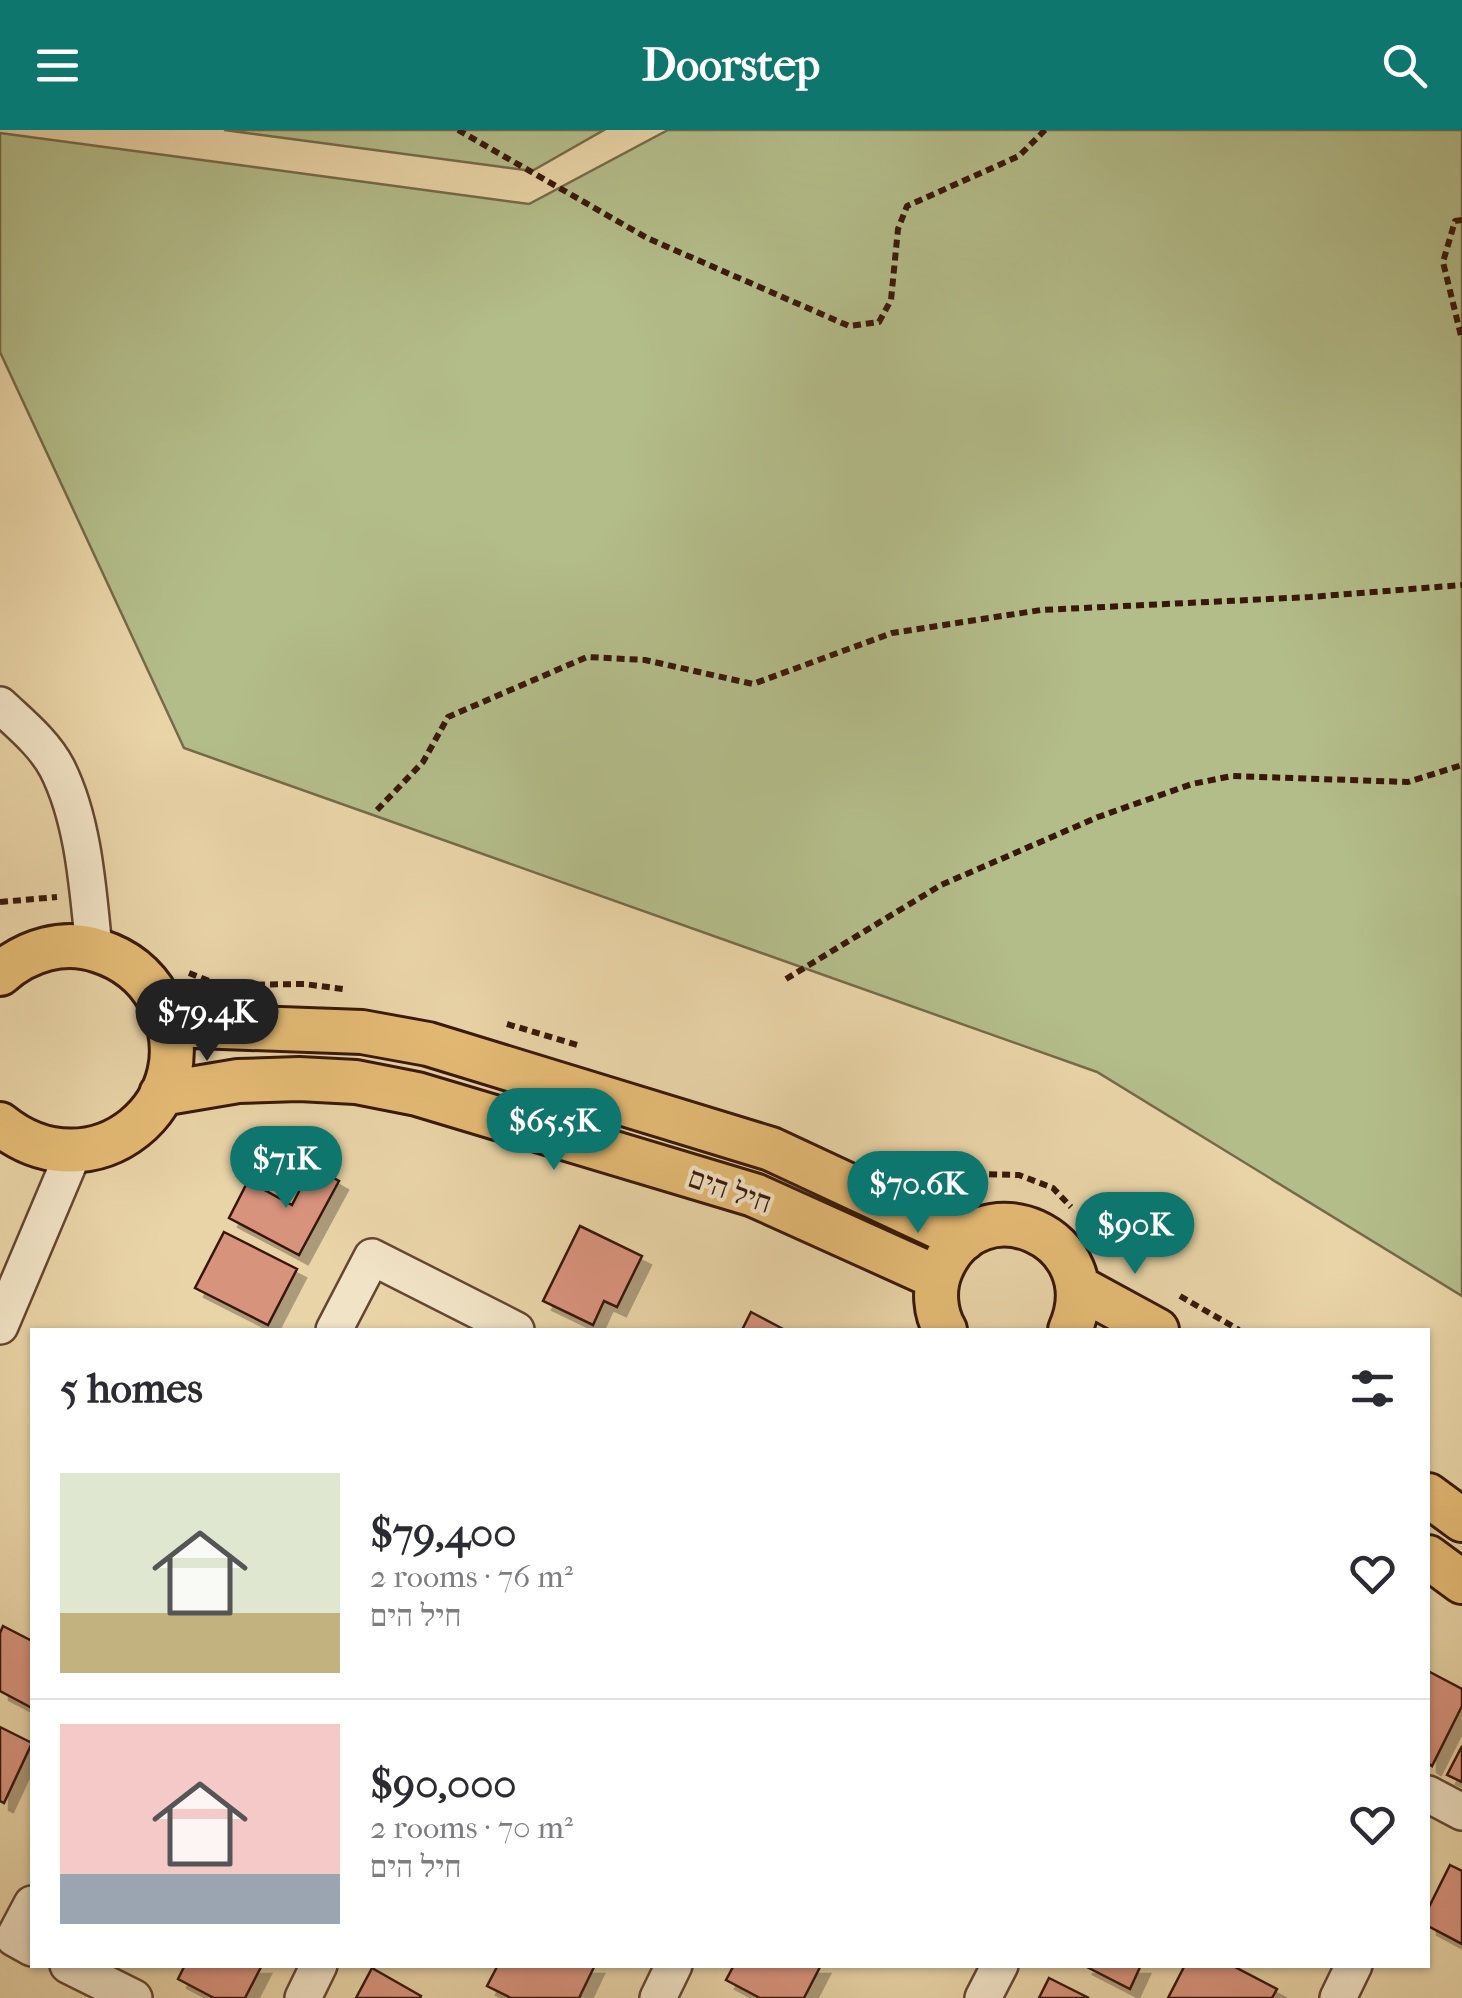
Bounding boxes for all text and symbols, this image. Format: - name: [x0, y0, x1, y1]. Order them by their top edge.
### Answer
- icon: menu: [30, 38, 85, 93]
- icon: search: [1377, 38, 1432, 93]
- text: Doorstep: [642, 39, 820, 92]
- pin: $79.4K: [126, 979, 288, 1064]
- text: $79.4K: [158, 993, 256, 1030]
- pin: $65.5K: [473, 1088, 635, 1173]
- text: $65.5K: [509, 1102, 599, 1139]
- pin: $71K: [227, 1126, 345, 1211]
- text: $71K: [252, 1140, 320, 1177]
- pin: $70.6K: [837, 1151, 999, 1236]
- street label: חיל הים: [684, 1160, 776, 1221]
- text: $70.6K: [869, 1165, 967, 1202]
- pin: $90K: [1076, 1192, 1194, 1277]
- text: $90K: [1097, 1206, 1173, 1243]
- icon: filters: [1345, 1361, 1400, 1416]
- text: 5 homes: [60, 1364, 203, 1413]
- text: $79,400: [370, 1509, 516, 1558]
- icon: home: [140, 1513, 260, 1633]
- icon: heart: [1345, 1546, 1400, 1601]
- text: 2 rooms · 76 m²: [370, 1558, 573, 1595]
- text: חיל הים: [370, 1597, 462, 1634]
- text: $90,000: [370, 1760, 517, 1809]
- icon: home: [140, 1764, 260, 1884]
- icon: heart: [1345, 1797, 1400, 1852]
- text: 2 rooms · 70 m²: [370, 1809, 573, 1846]
- text: חיל הים: [370, 1848, 462, 1885]

